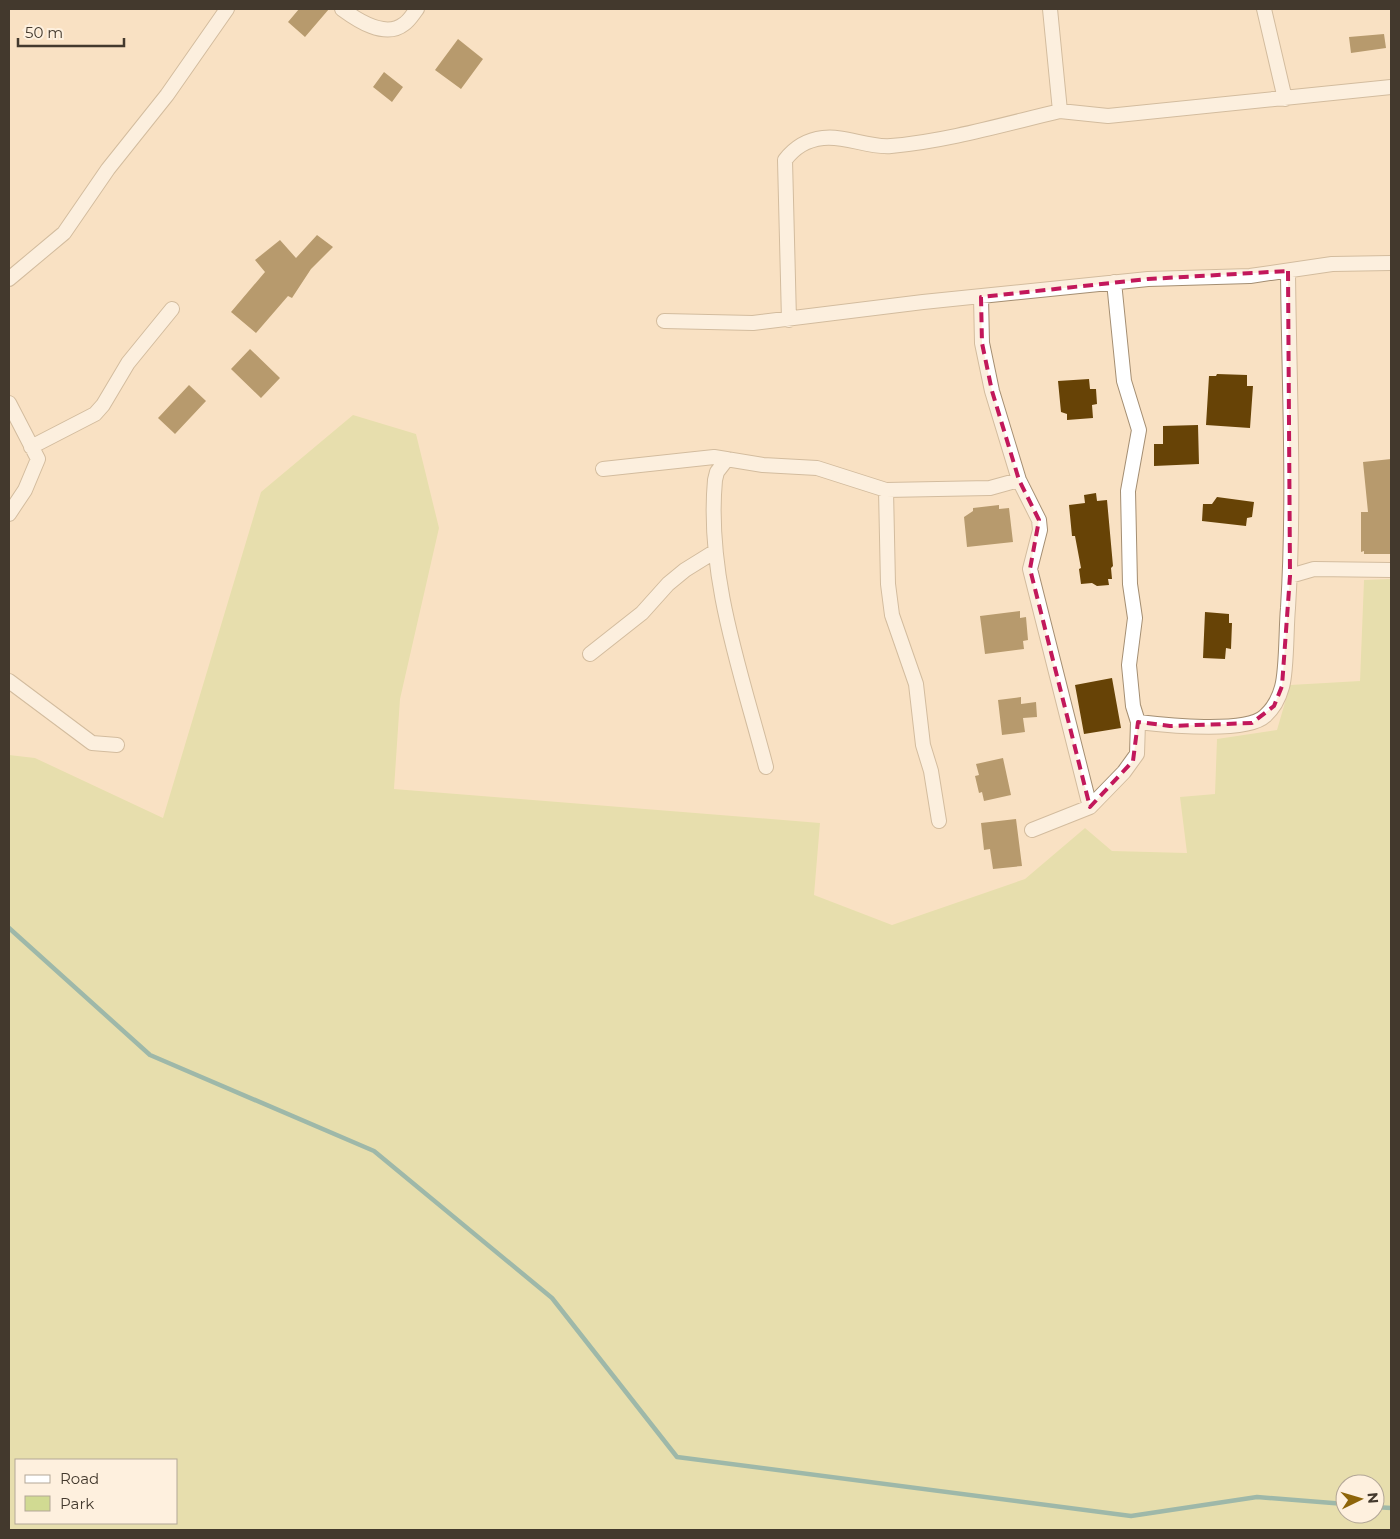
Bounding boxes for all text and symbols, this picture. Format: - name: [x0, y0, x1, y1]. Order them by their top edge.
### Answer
- scale bar: [18, 15, 124, 47]
- text: 50 m: [25, 23, 63, 42]
- legend: [15, 1459, 178, 1524]
- text: Road: [60, 1469, 99, 1488]
- north arrow: [1335, 1474, 1385, 1524]
- text: N: [1363, 1491, 1382, 1504]
- text: Park: [60, 1494, 94, 1513]

